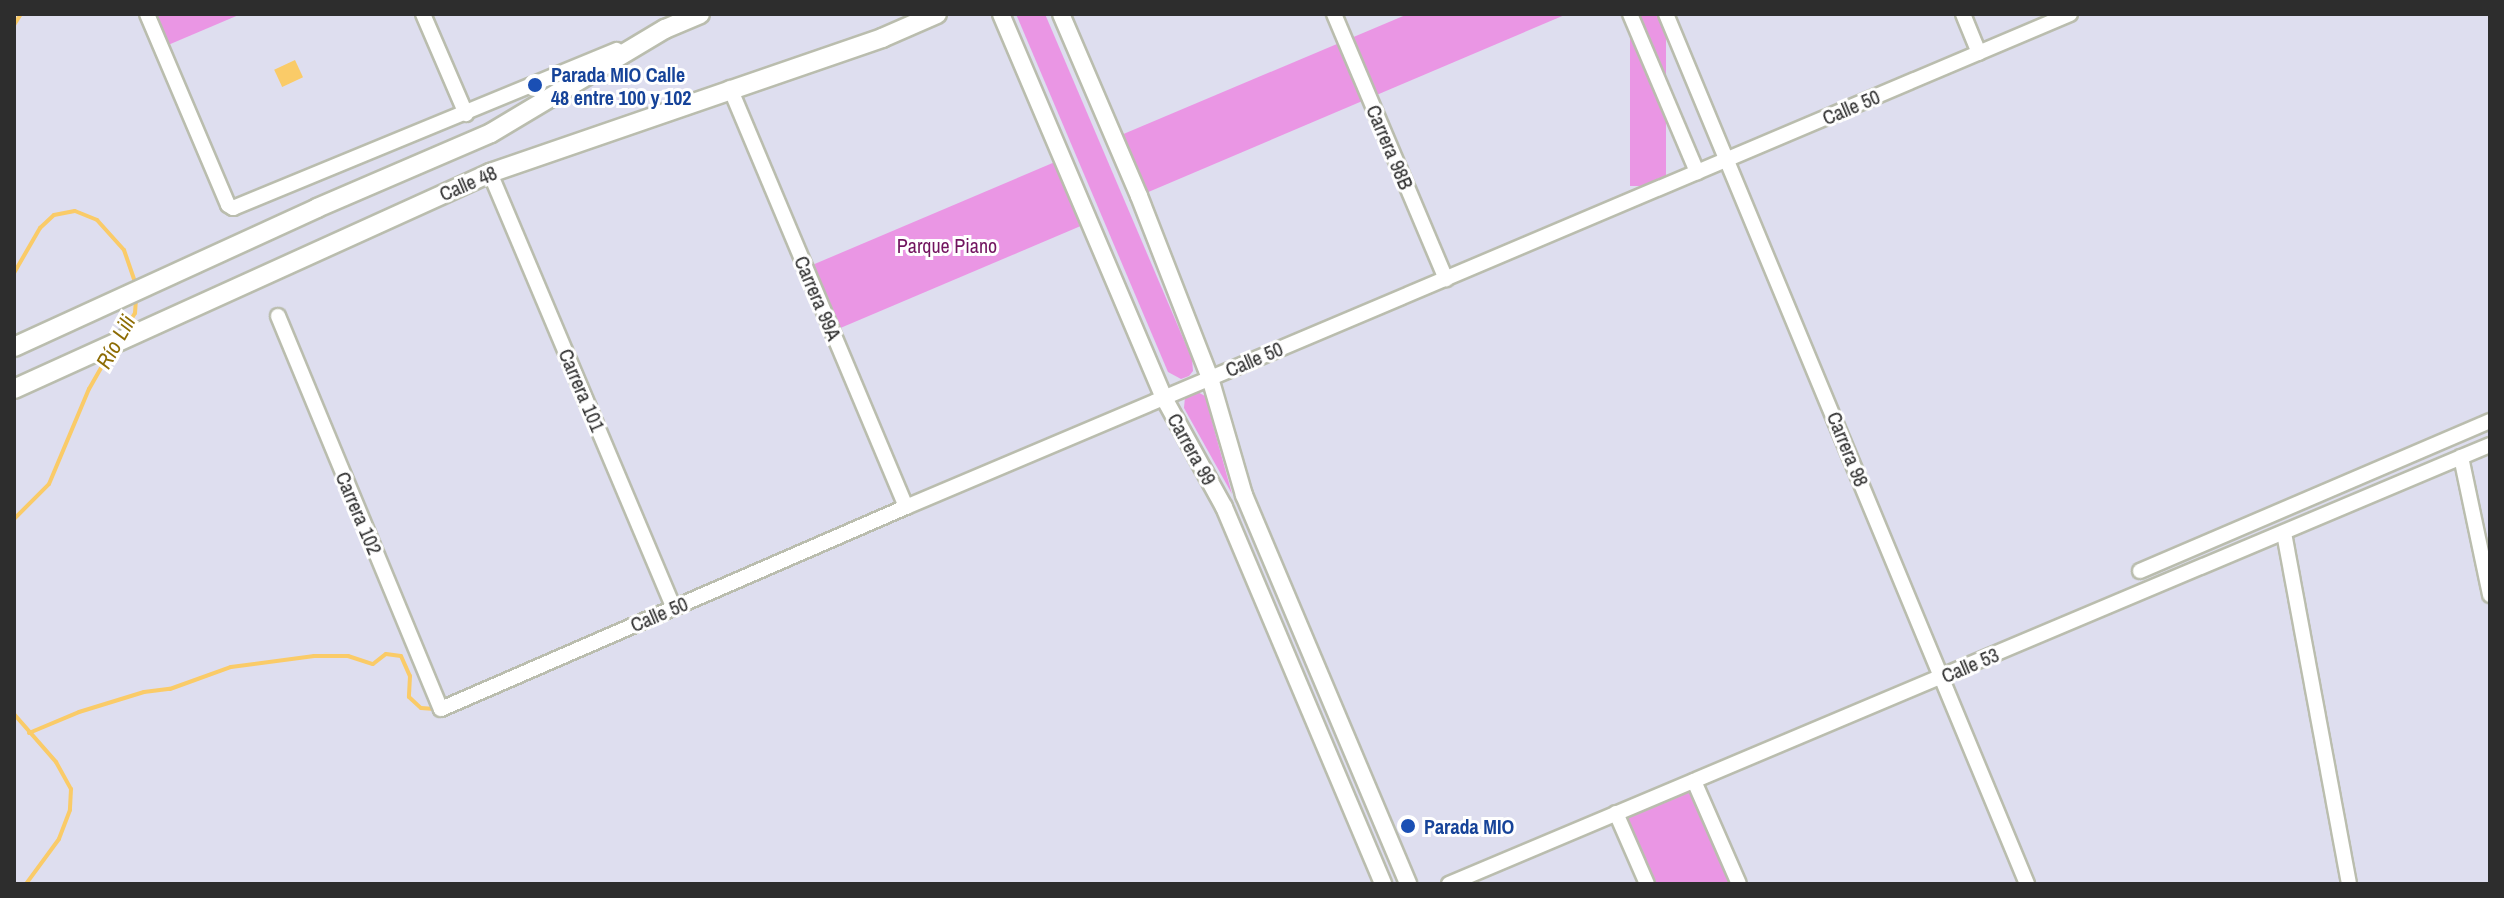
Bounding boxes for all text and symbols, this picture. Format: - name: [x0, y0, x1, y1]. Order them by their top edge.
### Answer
- place label: Parada MIO Calle 48 entre 100 y 102: [551, 62, 691, 109]
- marker: Parada MIO Calle 48 entre 100 y 102: [526, 76, 544, 94]
- street label: Calle 50: [1819, 84, 1883, 130]
- street label: Carrera 98B: [1362, 101, 1418, 193]
- street label: Calle 48: [436, 160, 500, 206]
- park label: Parque Piano: [897, 233, 997, 257]
- street label: Carrera 99A: [790, 252, 846, 344]
- water label: Río Lili: [91, 311, 141, 373]
- street label: Calle 50: [1222, 336, 1286, 382]
- street label: Carrera 101: [554, 345, 610, 435]
- street label: Carrera 98: [1822, 408, 1874, 490]
- street label: Carrera 99: [1163, 409, 1221, 489]
- street label: Carrera 102: [331, 468, 387, 558]
- street label: Calle 50: [627, 591, 691, 637]
- street label: Calle 53: [1938, 642, 2002, 688]
- place label: Parada MIO: [1424, 814, 1514, 838]
- marker: Parada MIO: [1399, 817, 1417, 835]

